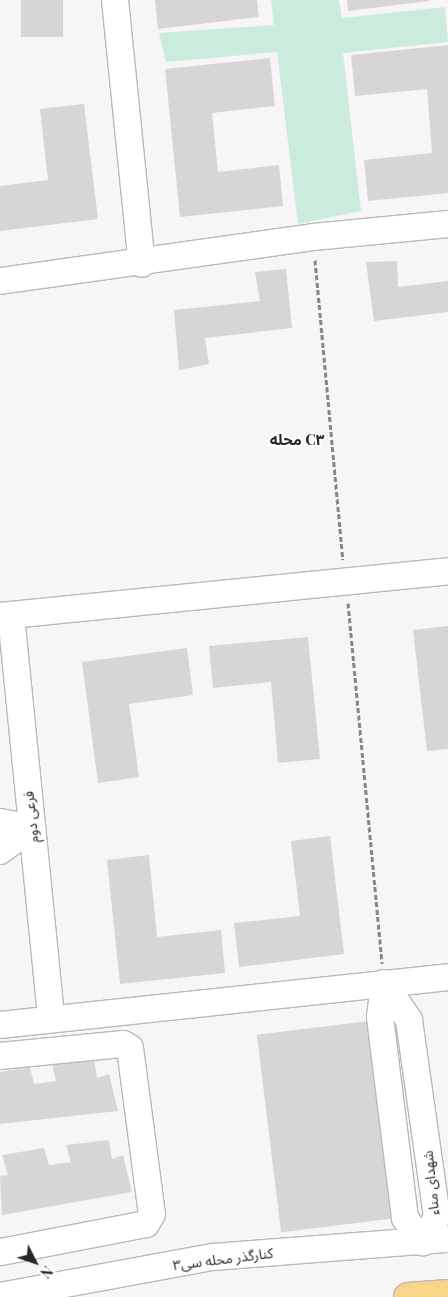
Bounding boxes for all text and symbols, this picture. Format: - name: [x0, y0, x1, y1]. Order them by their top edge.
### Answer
- district label: محله C۳: [270, 431, 324, 449]
- street label: فرعی دوم: [20, 790, 42, 844]
- street label: شهدای مناء: [419, 1150, 443, 1216]
- north arrow: [10, 1237, 60, 1287]
- street label: کنارگذر محله سی۳: [172, 1245, 274, 1273]
- text: N: [36, 1262, 57, 1282]

